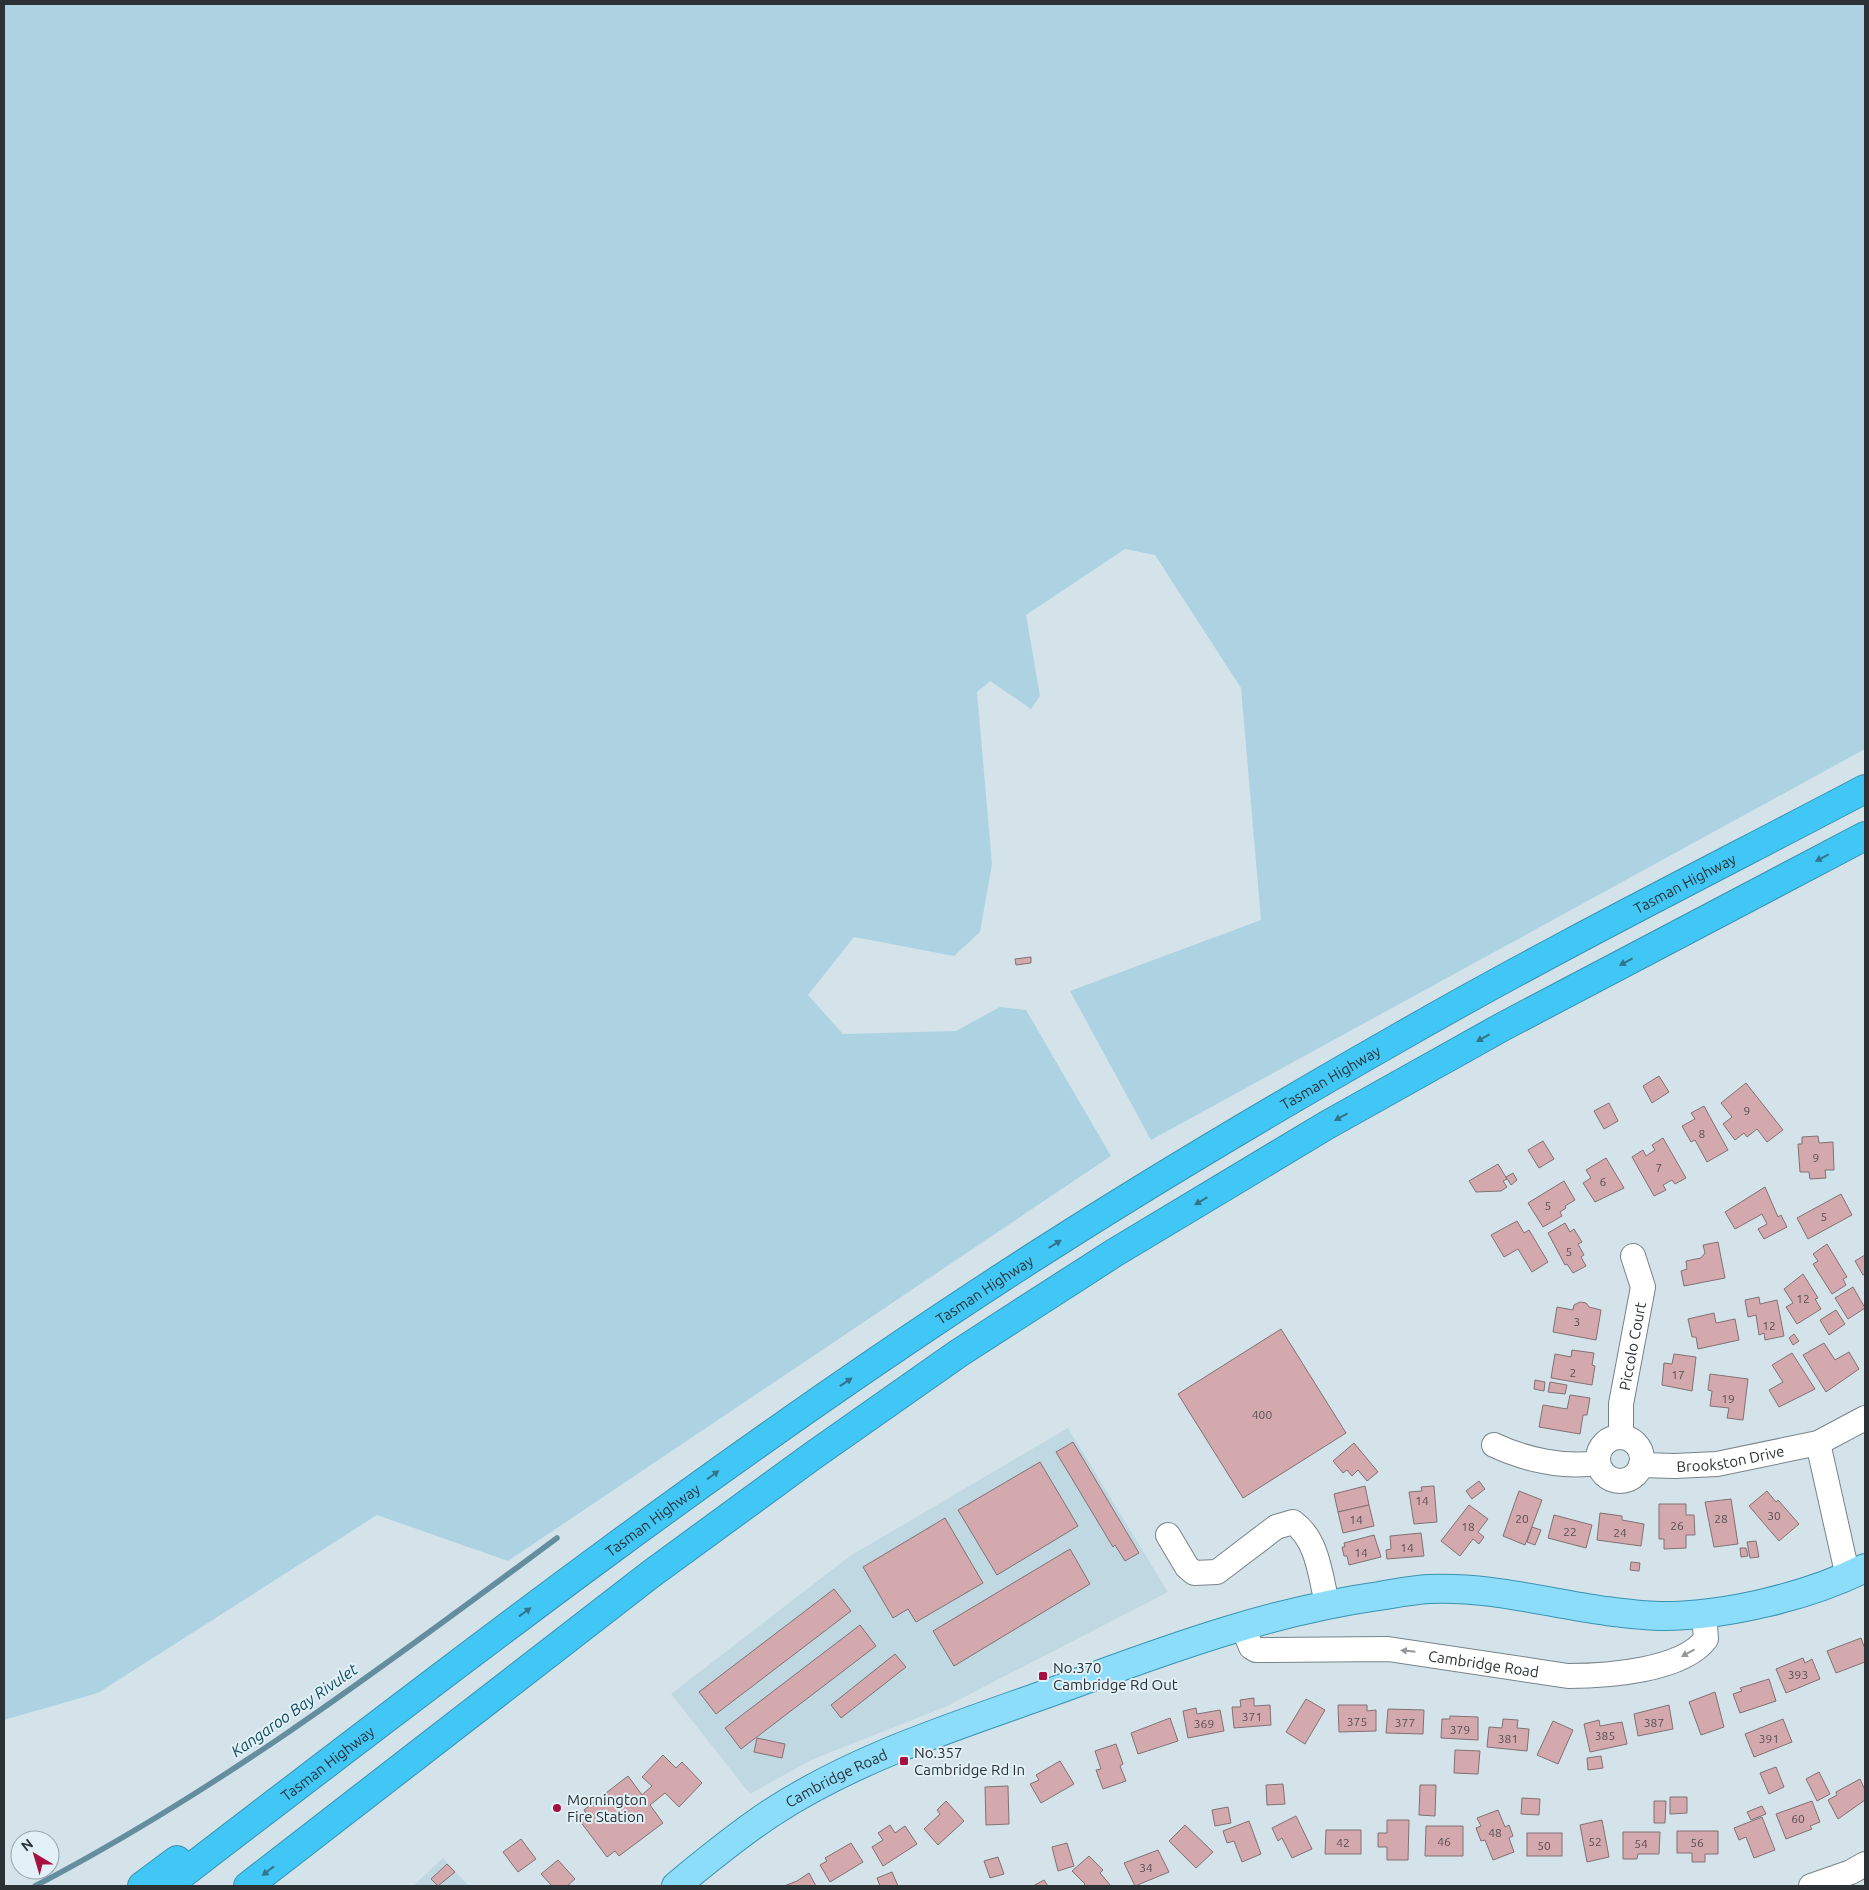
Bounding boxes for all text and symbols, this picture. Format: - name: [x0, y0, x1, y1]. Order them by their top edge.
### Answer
- street label: Tasman Highway: [1631, 850, 1738, 917]
- one-way arrow: [1815, 854, 1829, 862]
- one-way arrow: [1619, 958, 1633, 966]
- one-way arrow: [1475, 1034, 1490, 1042]
- street label: Tasman Highway: [1277, 1042, 1383, 1113]
- house number: 9: [1744, 1104, 1750, 1117]
- one-way arrow: [1334, 1113, 1348, 1122]
- house number: 8: [1699, 1127, 1706, 1140]
- house number: 9: [1813, 1151, 1819, 1164]
- house number: 7: [1656, 1161, 1662, 1174]
- house number: 6: [1600, 1175, 1607, 1188]
- one-way arrow: [1195, 1196, 1208, 1205]
- house number: 5: [1545, 1199, 1551, 1212]
- house number: 5: [1821, 1210, 1827, 1223]
- one-way arrow: [1048, 1239, 1061, 1249]
- house number: 5: [1566, 1245, 1572, 1258]
- street label: Tasman Highway: [932, 1251, 1036, 1327]
- house number: 12: [1796, 1292, 1810, 1305]
- street label: Piccolo Court: [1615, 1300, 1649, 1392]
- house number: 3: [1574, 1315, 1580, 1328]
- house number: 12: [1762, 1319, 1776, 1332]
- house number: 2: [1570, 1366, 1576, 1379]
- house number: 17: [1671, 1368, 1685, 1381]
- one-way arrow: [839, 1377, 853, 1387]
- house number: 19: [1721, 1392, 1735, 1405]
- house number: 400: [1252, 1408, 1272, 1421]
- street label: Brookston Drive: [1676, 1442, 1786, 1474]
- one-way arrow: [706, 1469, 719, 1480]
- street label: Tasman Highway: [602, 1480, 703, 1560]
- house number: 14: [1415, 1494, 1429, 1507]
- house number: 30: [1767, 1509, 1781, 1522]
- house number: 20: [1515, 1512, 1529, 1525]
- house number: 28: [1714, 1512, 1728, 1525]
- house number: 14: [1349, 1513, 1363, 1526]
- house number: 26: [1670, 1519, 1684, 1532]
- house number: 18: [1461, 1520, 1475, 1533]
- house number: 22: [1563, 1525, 1577, 1538]
- house number: 24: [1613, 1526, 1627, 1539]
- house number: 14: [1400, 1541, 1414, 1554]
- house number: 14: [1354, 1546, 1368, 1559]
- one-way arrow: [518, 1607, 532, 1617]
- one-way arrow: [1400, 1647, 1416, 1655]
- street label: Cambridge Road: [1427, 1647, 1540, 1680]
- one-way arrow: [1681, 1649, 1695, 1658]
- water label: Kangaroo Bay Rivulet: [227, 1659, 361, 1760]
- place label: No.370 Cambridge Rd Out: [1053, 1659, 1178, 1693]
- house number: 393: [1788, 1668, 1808, 1681]
- marker: No.370 Cambridge Rd Out: [1037, 1670, 1049, 1682]
- house number: 371: [1242, 1710, 1262, 1723]
- house number: 375: [1347, 1715, 1367, 1728]
- house number: 377: [1395, 1716, 1415, 1729]
- house number: 387: [1644, 1716, 1664, 1729]
- house number: 369: [1194, 1717, 1214, 1730]
- street label: Tasman Highway: [277, 1722, 377, 1804]
- house number: 379: [1450, 1723, 1470, 1736]
- house number: 385: [1595, 1729, 1615, 1742]
- house number: 381: [1498, 1732, 1518, 1745]
- house number: 391: [1759, 1732, 1779, 1745]
- place label: No.357 Cambridge Rd In: [914, 1744, 1025, 1778]
- street label: Cambridge Road: [782, 1745, 890, 1811]
- marker: No.357 Cambridge Rd In: [898, 1755, 910, 1767]
- place label: Mornington Fire Station: [567, 1791, 647, 1825]
- marker: Mornington Fire Station: [551, 1802, 563, 1814]
- house number: 60: [1791, 1812, 1805, 1825]
- house number: 48: [1488, 1826, 1502, 1839]
- north arrow: [10, 1830, 60, 1880]
- text: N: [18, 1835, 36, 1854]
- house number: 46: [1437, 1835, 1451, 1848]
- house number: 52: [1588, 1835, 1602, 1848]
- house number: 42: [1336, 1836, 1350, 1849]
- house number: 56: [1690, 1836, 1704, 1849]
- house number: 54: [1634, 1837, 1648, 1850]
- house number: 50: [1537, 1839, 1551, 1852]
- house number: 34: [1139, 1861, 1153, 1874]
- one-way arrow: [262, 1865, 275, 1876]

